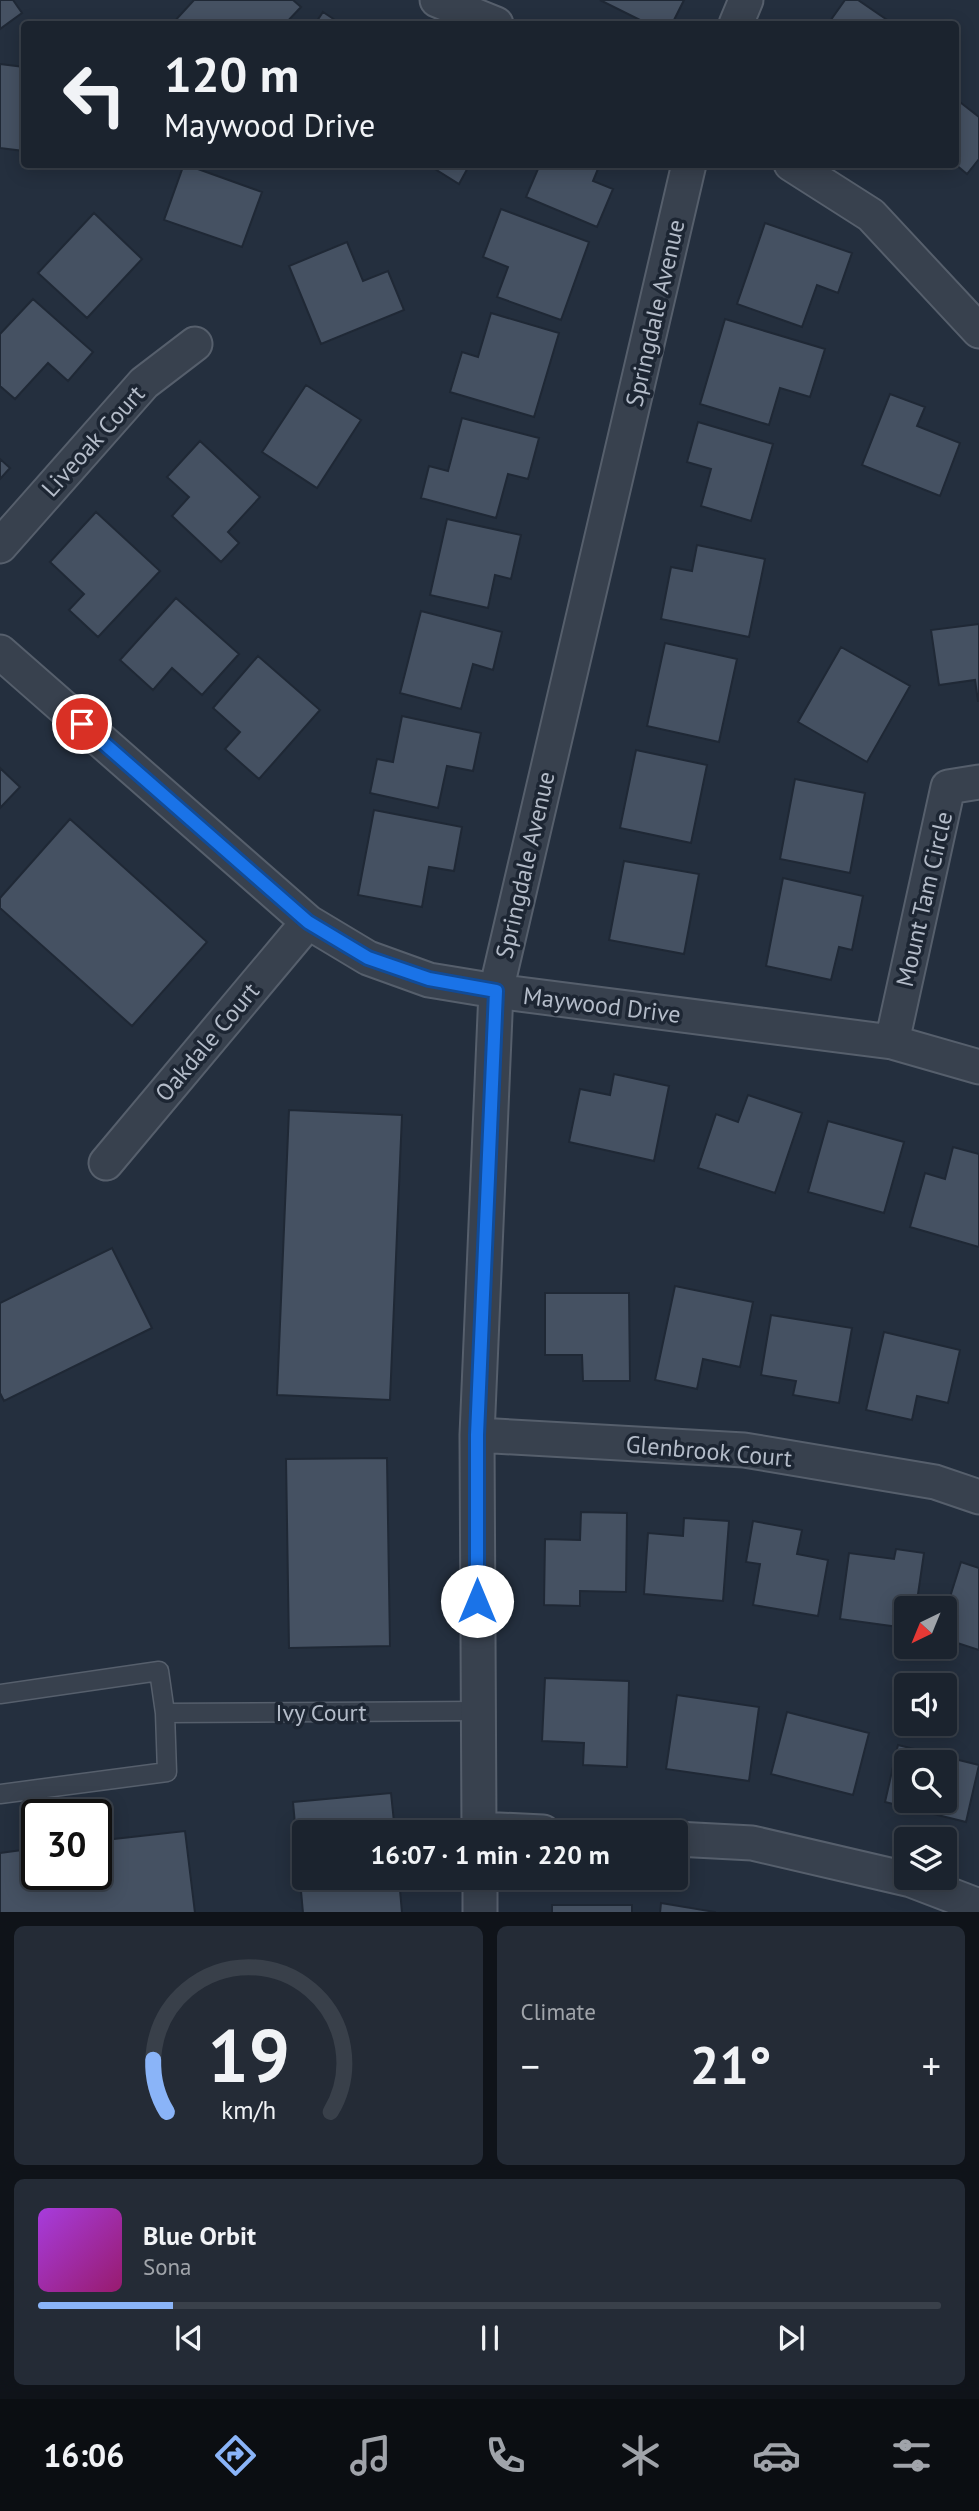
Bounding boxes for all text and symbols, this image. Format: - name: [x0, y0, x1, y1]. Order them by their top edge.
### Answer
- text: 120 m: [164, 42, 299, 106]
- icon: left: [49, 49, 140, 140]
- text: Maywood Drive: [164, 104, 375, 146]
- street label: Springdale Avenue: [618, 216, 692, 410]
- street label: Liveoak Court: [35, 379, 151, 503]
- pin: [52, 694, 112, 754]
- icon: arrive: [63, 705, 101, 743]
- street label: Springdale Avenue: [488, 768, 562, 962]
- street label: Mount Tam Circle: [889, 808, 959, 990]
- street label: Oakdale Court: [148, 976, 266, 1108]
- street label: Maywood Drive: [521, 980, 683, 1030]
- street label: Glenbrook Court: [625, 1428, 793, 1474]
- position arrow: [440, 1564, 514, 1638]
- north arrow: [894, 1596, 957, 1659]
- map controls: [894, 1596, 957, 1890]
- button: sound: [894, 1673, 957, 1736]
- street label: Ivy Court: [275, 1697, 367, 1728]
- button: search: [894, 1750, 957, 1813]
- speed limit sign: 30: [21, 1799, 112, 1890]
- button: layers: [894, 1827, 957, 1890]
- text: 16:07 · 1 min · 220 m: [370, 1838, 610, 1871]
- text: Climate: [521, 1997, 596, 2026]
- text: 19: [207, 2008, 290, 2102]
- text: 21°: [690, 2031, 772, 2098]
- text: −: [521, 2041, 540, 2090]
- text: +: [922, 2041, 941, 2090]
- text: km/h: [221, 2093, 276, 2125]
- text: Blue Orbit: [143, 2219, 256, 2252]
- text: Sona: [143, 2252, 192, 2281]
- icon: previous: [170, 2319, 208, 2357]
- icon: pause: [471, 2319, 509, 2357]
- icon: next: [772, 2319, 810, 2357]
- icon: directions: [211, 2431, 260, 2480]
- icon: music: [346, 2431, 395, 2480]
- icon: phone: [481, 2431, 530, 2480]
- icon: climate: [616, 2431, 665, 2480]
- icon: car: [752, 2431, 801, 2480]
- icon: filters: [887, 2431, 936, 2480]
- text: 16:06: [43, 2434, 124, 2476]

